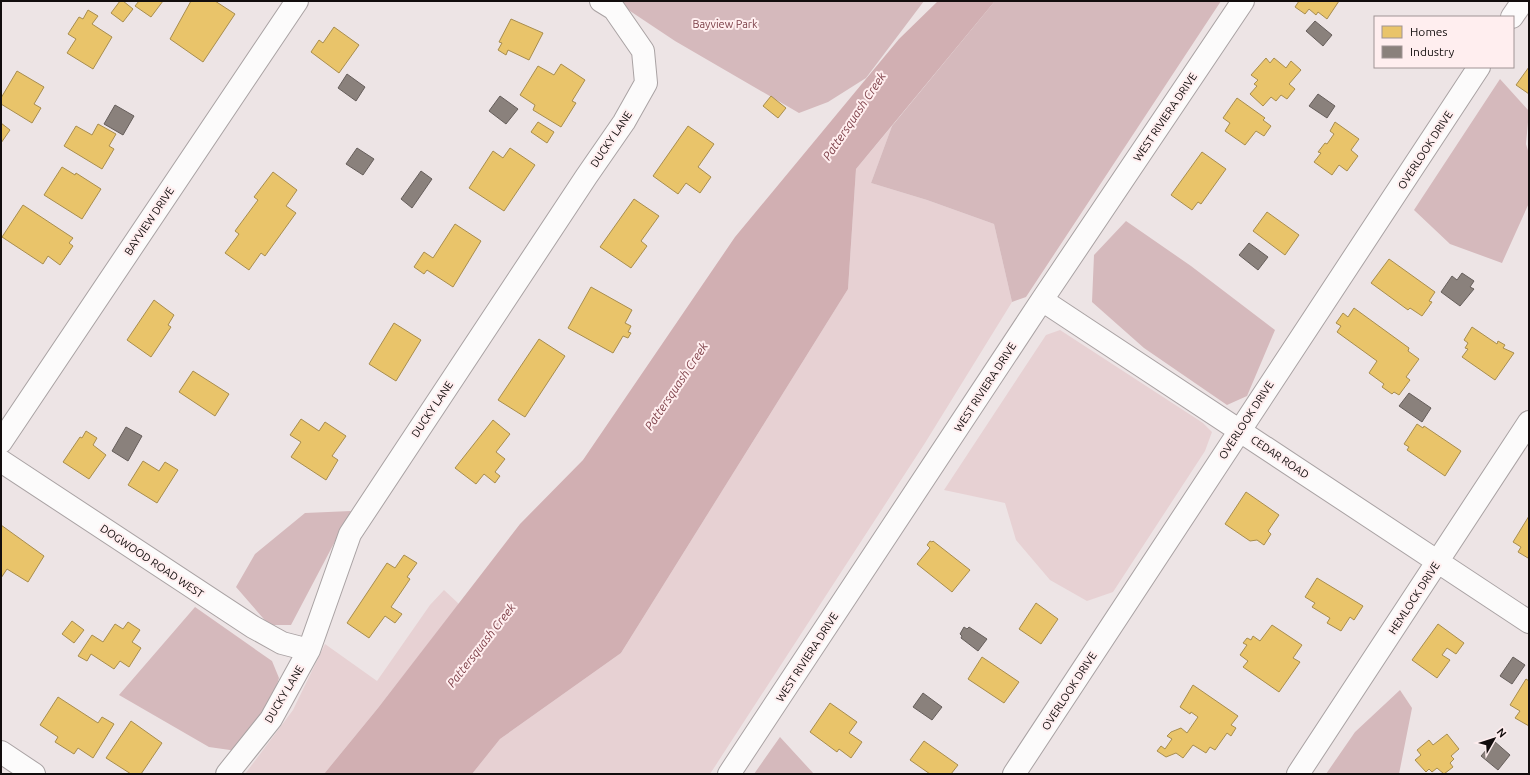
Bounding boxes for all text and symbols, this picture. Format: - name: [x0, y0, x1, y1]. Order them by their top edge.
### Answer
- legend: [1374, 16, 1514, 68]
- park label: Bayview Park: [692, 18, 758, 30]
- text: Homes: [1410, 25, 1448, 38]
- text: Industry: [1410, 45, 1455, 58]
- water label: Pattersquash Creek: [820, 69, 889, 162]
- street label: WEST RIVIERA DRIVE: [1131, 71, 1199, 163]
- street label: DUCKY LANE: [588, 109, 634, 169]
- street label: OVERLOOK DRIVE: [1395, 109, 1455, 191]
- street label: BAYVIEW DRIVE: [122, 185, 176, 257]
- water label: Pattersquash Creek: [642, 339, 711, 432]
- street label: WEST RIVIERA DRIVE: [952, 340, 1018, 434]
- street label: DUCKY LANE: [409, 379, 455, 439]
- street label: OVERLOOK DRIVE: [1216, 379, 1276, 461]
- street label: CEDAR ROAD: [1249, 433, 1311, 481]
- street label: DOGWOOD ROAD WEST: [98, 522, 206, 600]
- street label: HEMLOCK DRIVE: [1386, 560, 1442, 636]
- water label: Pattersquash Creek: [444, 600, 518, 690]
- street label: WEST RIVIERA DRIVE: [774, 610, 840, 704]
- street label: OVERLOOK DRIVE: [1039, 650, 1099, 732]
- street label: DUCKY LANE: [262, 663, 306, 725]
- north arrow: [1474, 719, 1514, 759]
- text: N: [1495, 726, 1509, 740]

